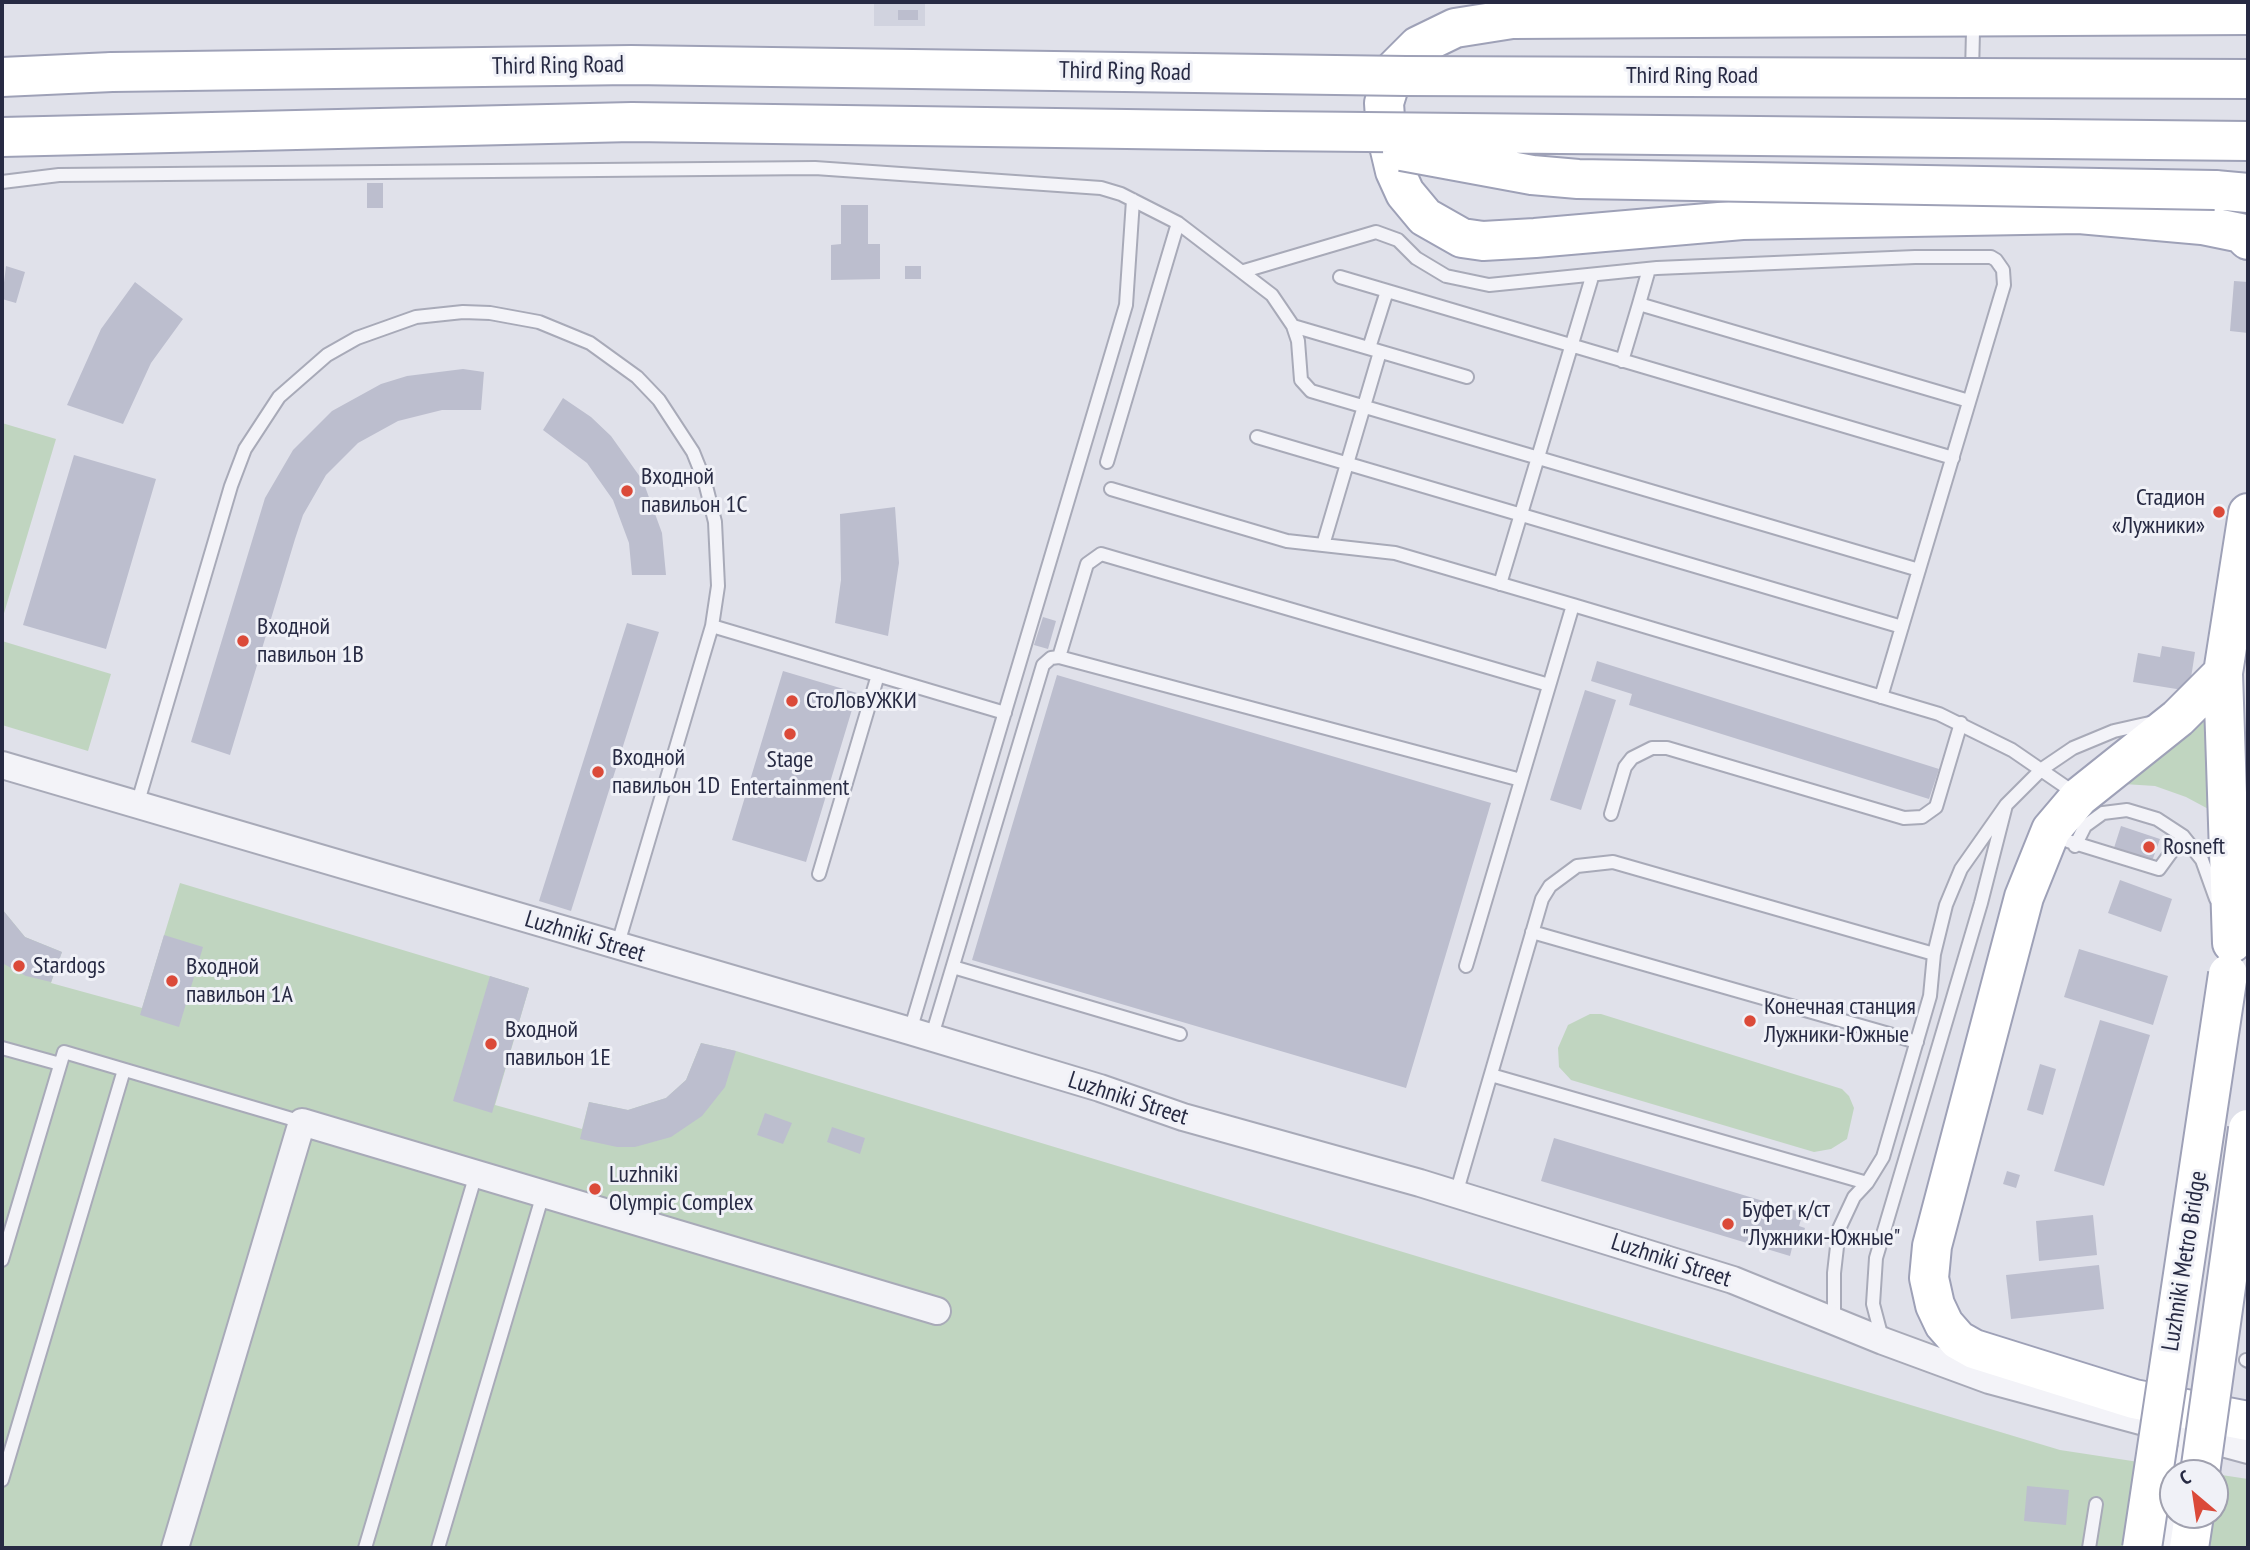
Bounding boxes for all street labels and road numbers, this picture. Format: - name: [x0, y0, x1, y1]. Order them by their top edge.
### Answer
- street label: Third Ring Road: [492, 50, 624, 82]
- street label: Third Ring Road: [1059, 56, 1191, 88]
- street label: Third Ring Road: [1626, 62, 1758, 90]
- street label: Luzhniki Street: [521, 905, 649, 969]
- street label: Luzhniki Street: [1064, 1066, 1192, 1132]
- street label: Luzhniki Metro Bridge: [2157, 1169, 2213, 1353]
- street label: Luzhniki Street: [1607, 1228, 1735, 1294]

